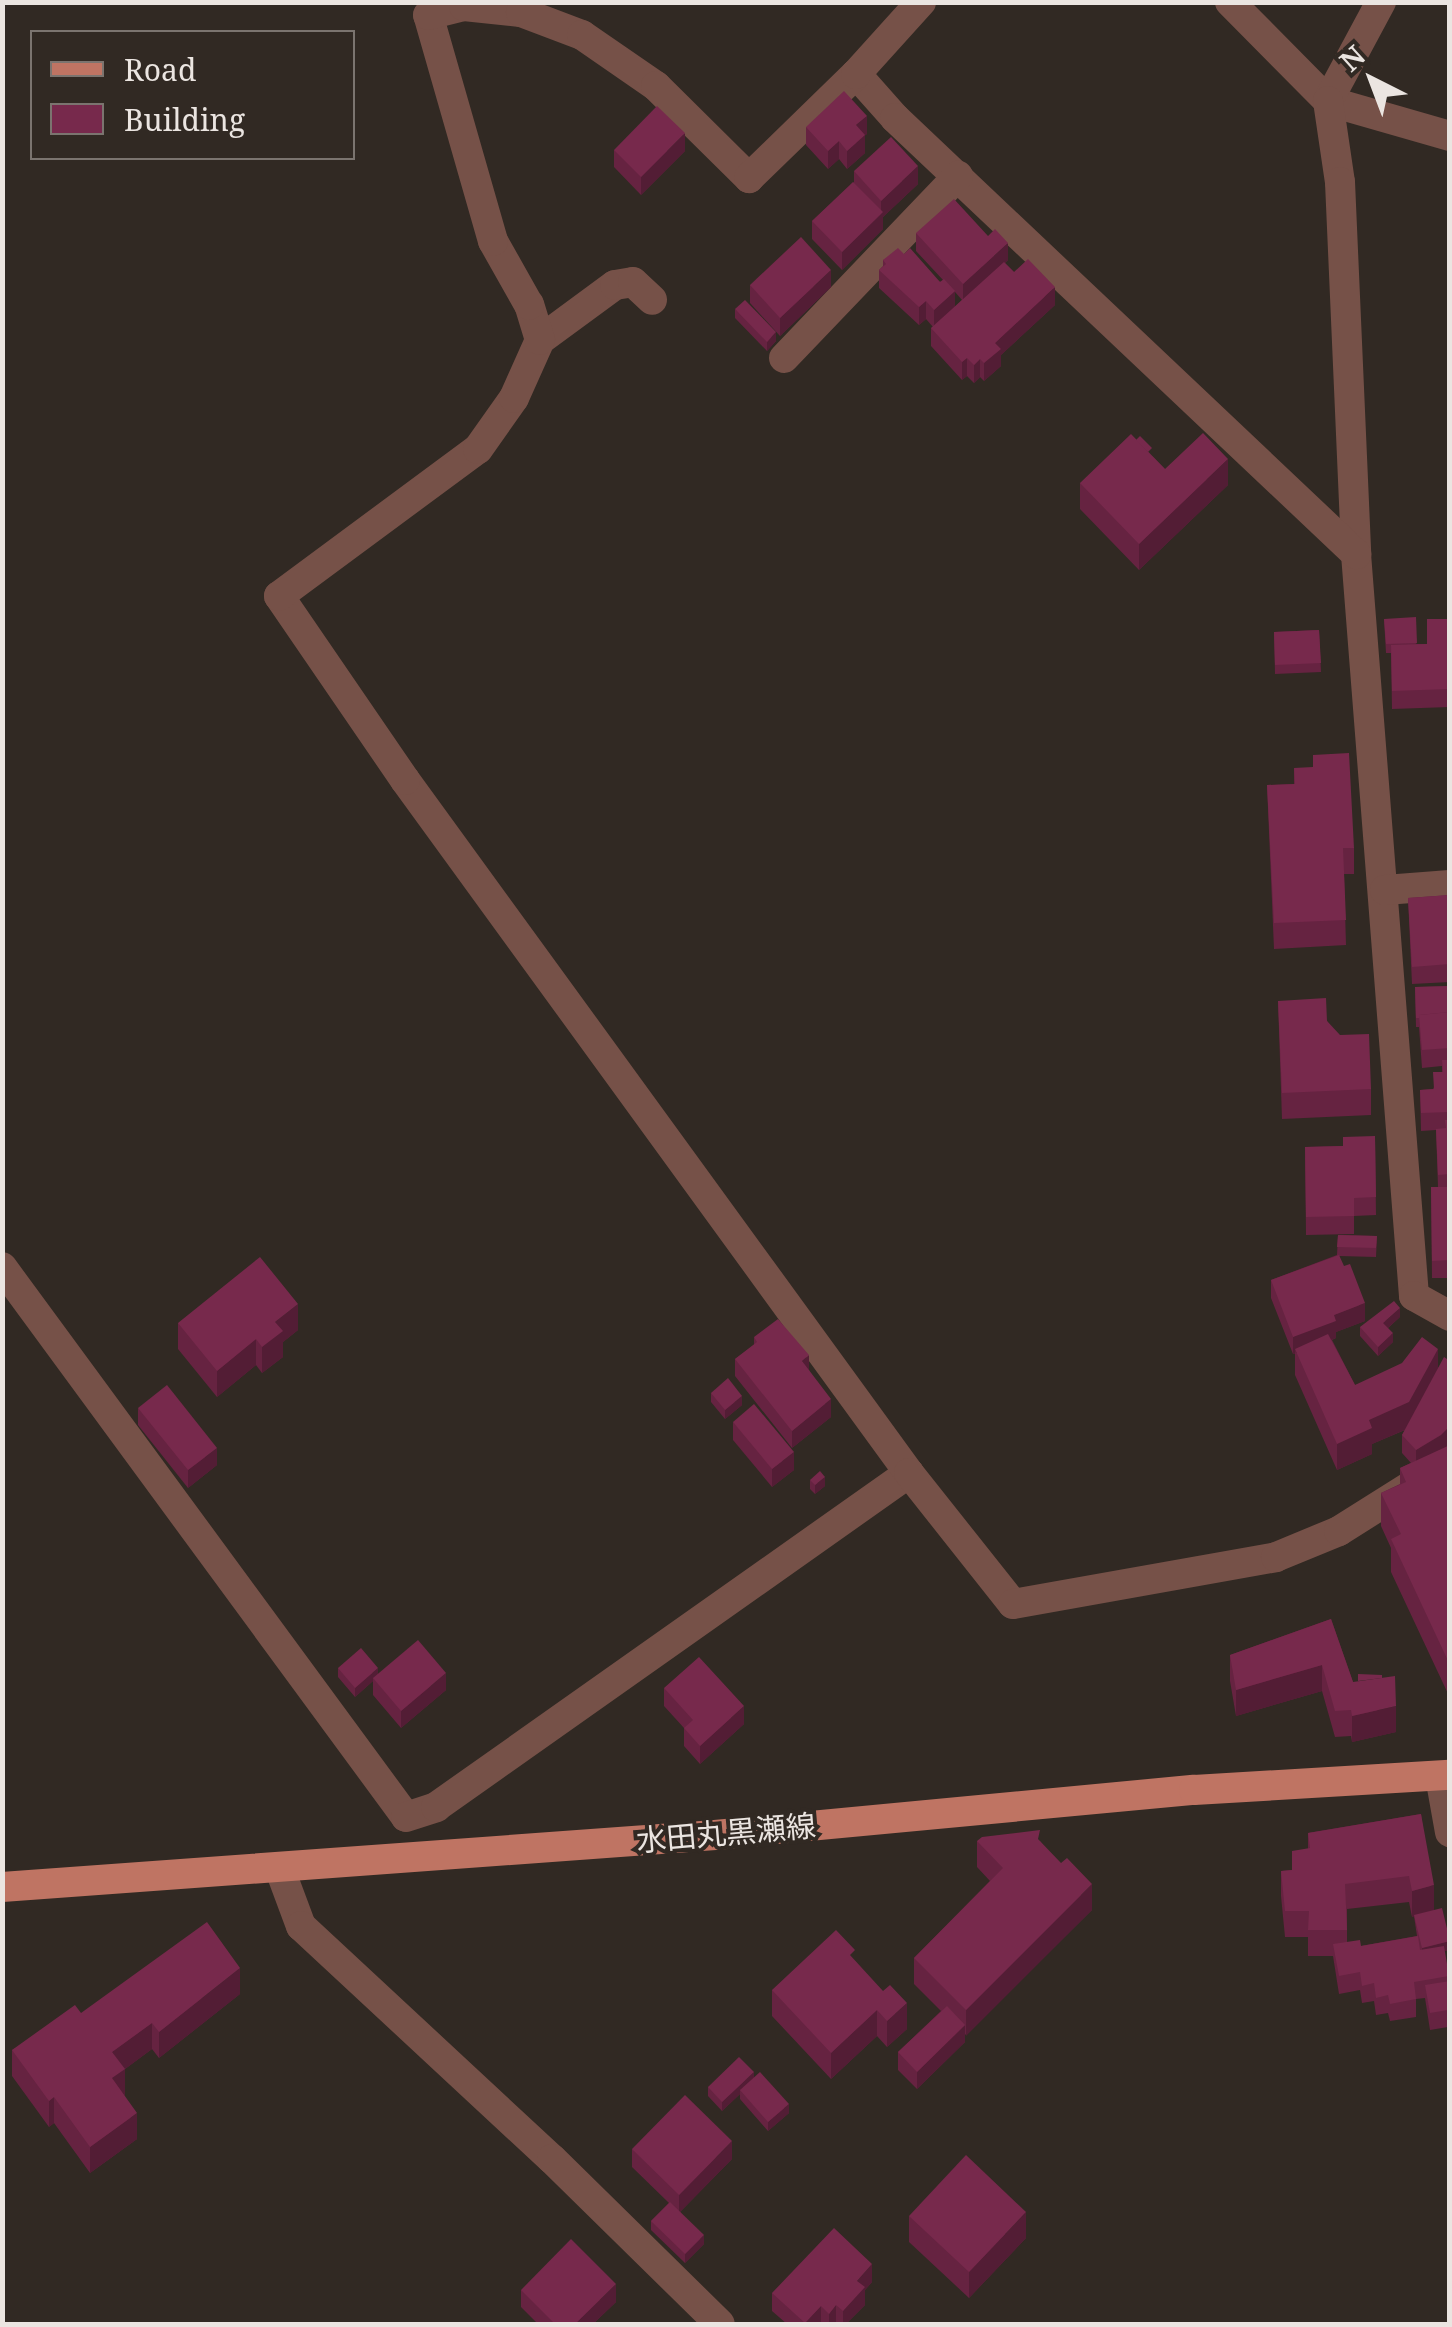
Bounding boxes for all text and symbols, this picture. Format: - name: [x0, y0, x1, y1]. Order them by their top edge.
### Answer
- legend: [30, 30, 355, 160]
- north arrow: [1322, 30, 1422, 130]
- text: N: [1331, 36, 1373, 79]
- text: Road: [124, 49, 196, 90]
- text: Building: [124, 99, 245, 140]
- street label: 水田丸黒瀬線: [635, 1807, 817, 1859]

